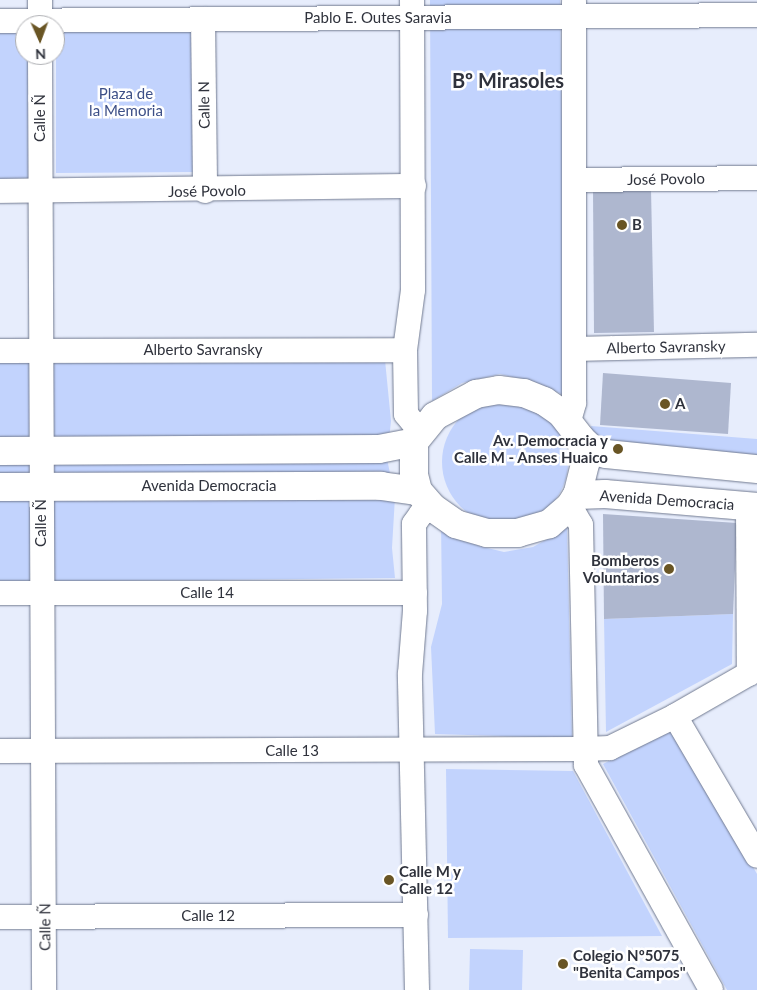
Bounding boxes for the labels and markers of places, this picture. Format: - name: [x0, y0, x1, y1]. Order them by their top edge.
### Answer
- place label: B: [632, 216, 642, 234]
- marker: B: [616, 219, 628, 231]
- place label: A: [675, 395, 685, 413]
- marker: A: [659, 398, 671, 410]
- place label: Av. Democracia y Calle M - Anses Huaico: [454, 431, 608, 466]
- marker: Av. Democracia y Calle M - Anses Huaico: [612, 443, 624, 455]
- place label: Bomberos Voluntarios: [583, 551, 659, 586]
- marker: Bomberos Voluntarios: [663, 563, 675, 575]
- place label: Calle M y Calle 12: [399, 862, 461, 897]
- marker: Calle M y Calle 12: [383, 874, 395, 886]
- place label: Colegio Nº5075 "Benita Campos": [573, 946, 686, 981]
- marker: Colegio Nº5075 "Benita Campos": [557, 958, 569, 970]

